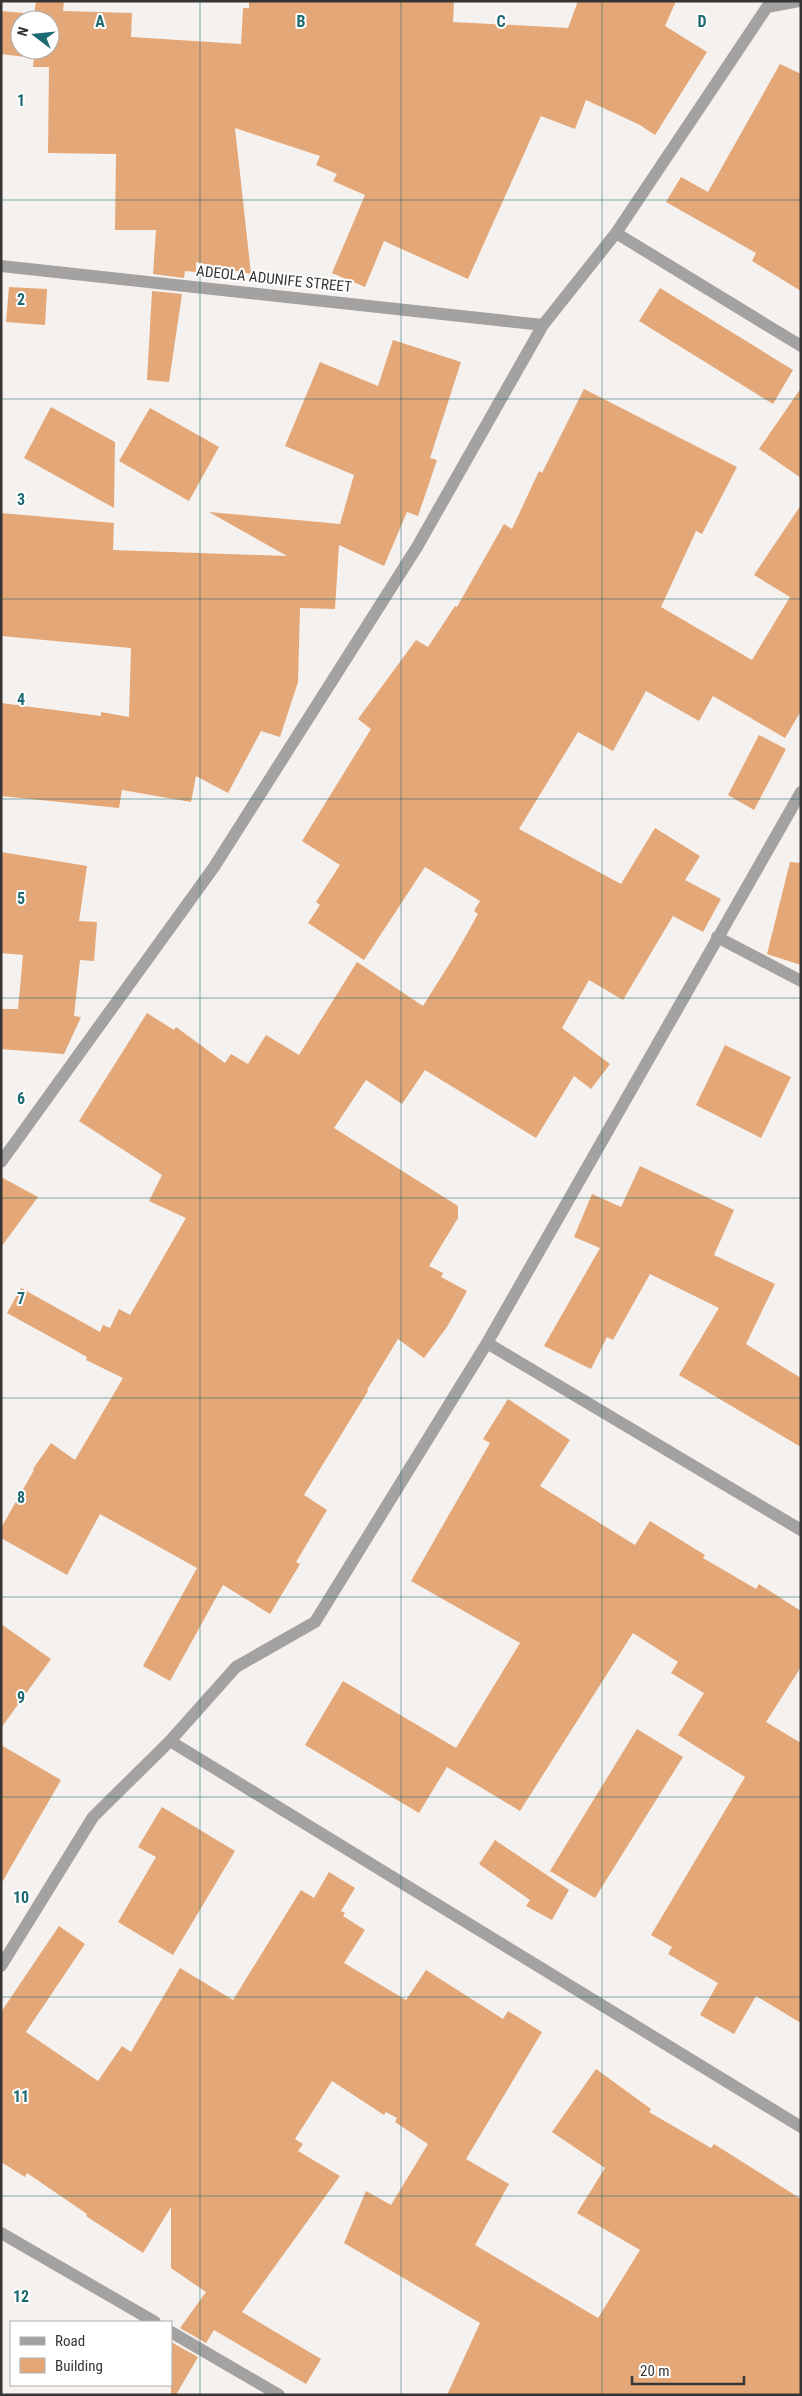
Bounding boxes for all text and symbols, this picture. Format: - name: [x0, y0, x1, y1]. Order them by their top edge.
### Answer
- north arrow: [10, 10, 60, 60]
- text: A: [95, 12, 105, 31]
- text: B: [297, 12, 306, 31]
- text: C: [496, 12, 506, 31]
- text: D: [697, 12, 707, 31]
- text: N: [14, 25, 31, 38]
- text: 1: [17, 91, 25, 110]
- street label: ADEOLA ADUNIFE STREET: [195, 262, 353, 296]
- text: 2: [17, 290, 25, 309]
- text: 3: [17, 490, 25, 509]
- text: 4: [17, 690, 25, 709]
- text: 5: [17, 889, 25, 908]
- text: 6: [17, 1089, 25, 1108]
- text: 7: [17, 1289, 25, 1308]
- text: 8: [17, 1488, 25, 1507]
- text: 9: [17, 1688, 25, 1707]
- text: 10: [13, 1888, 29, 1907]
- text: 11: [13, 2087, 29, 2106]
- text: 12: [13, 2287, 29, 2306]
- legend: [10, 2321, 172, 2386]
- text: Road: [55, 2332, 85, 2350]
- scale bar: [632, 2354, 744, 2386]
- text: Building: [55, 2357, 103, 2375]
- text: 20 m: [640, 2362, 670, 2380]

